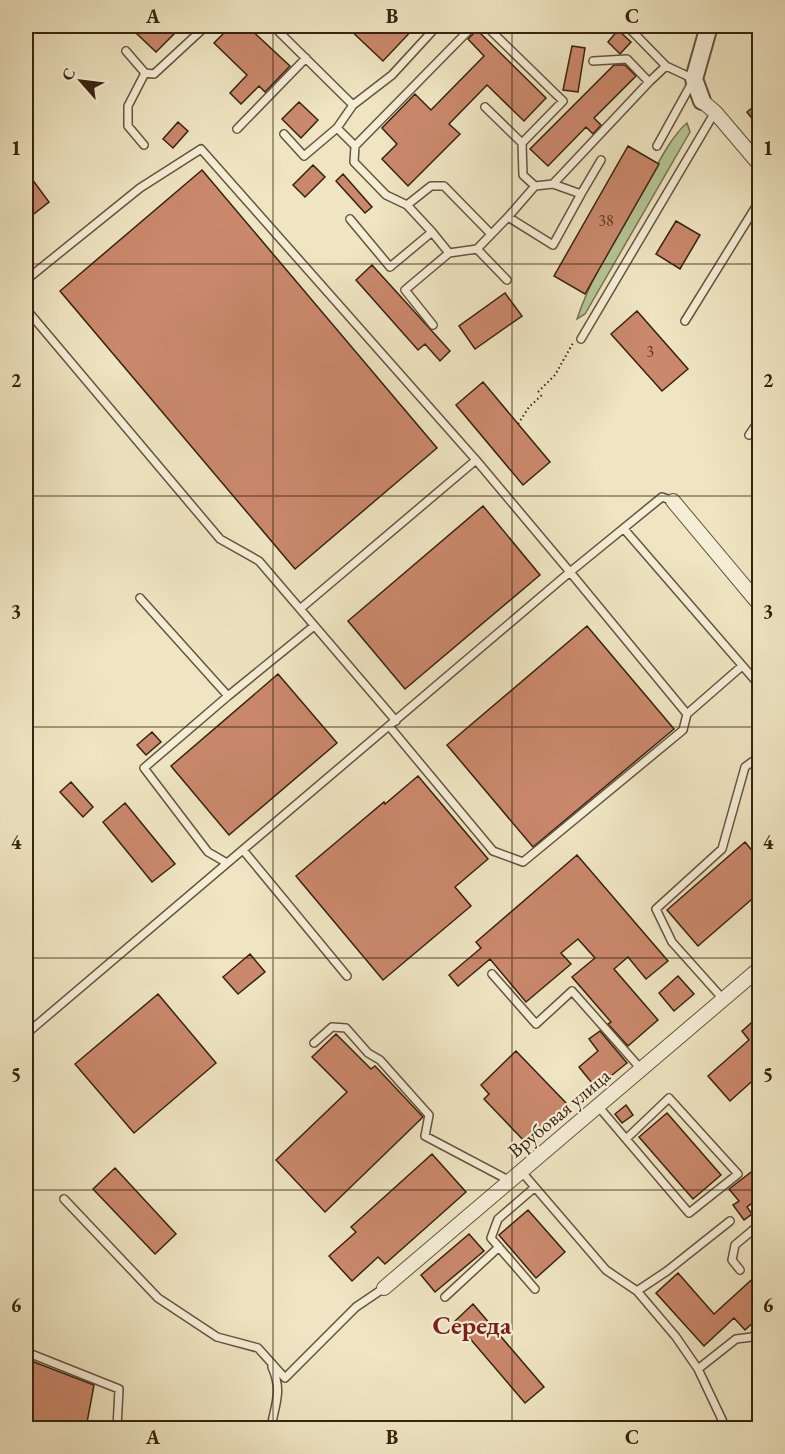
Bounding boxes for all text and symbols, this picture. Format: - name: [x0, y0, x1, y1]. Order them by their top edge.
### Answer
- text: A: [145, 3, 161, 29]
- text: B: [386, 3, 398, 29]
- text: C: [625, 3, 639, 29]
- north arrow: [51, 51, 111, 111]
- text: С: [56, 64, 80, 84]
- text: 1: [11, 135, 21, 161]
- text: 1: [763, 135, 773, 161]
- house number: 38: [598, 210, 614, 231]
- house number: 3: [646, 341, 654, 362]
- text: 2: [11, 367, 22, 393]
- text: 2: [763, 367, 774, 393]
- text: 3: [11, 598, 21, 624]
- text: 3: [763, 598, 773, 624]
- text: 4: [11, 829, 22, 855]
- text: 4: [763, 829, 774, 855]
- text: 5: [11, 1061, 21, 1087]
- text: 5: [763, 1061, 773, 1087]
- street label: Врубовая улица: [502, 1063, 616, 1163]
- text: 6: [11, 1292, 22, 1318]
- text: 6: [763, 1292, 774, 1318]
- district label: Середа: [433, 1308, 512, 1342]
- text: A: [145, 1424, 161, 1450]
- text: B: [386, 1424, 398, 1450]
- text: C: [625, 1424, 639, 1450]

